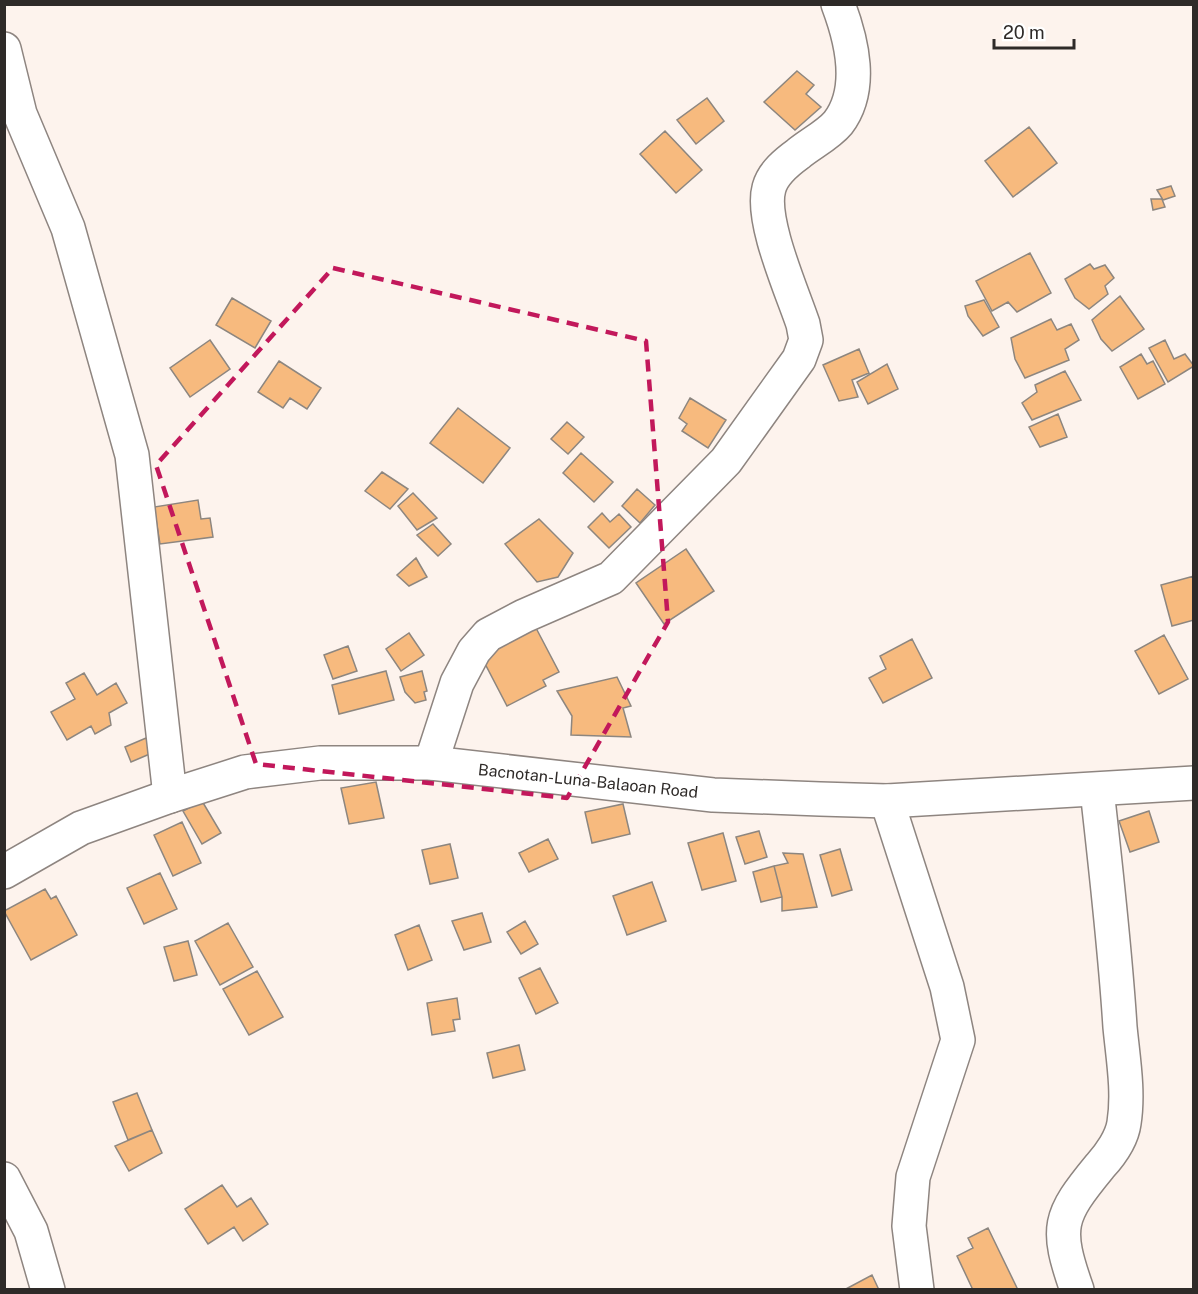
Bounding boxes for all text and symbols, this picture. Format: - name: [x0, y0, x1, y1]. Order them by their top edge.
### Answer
- scale bar: [994, 12, 1074, 50]
- text: 20 m: [1003, 22, 1045, 43]
- street label: Bacnotan-Luna-Balaoan Road: [477, 760, 699, 802]

